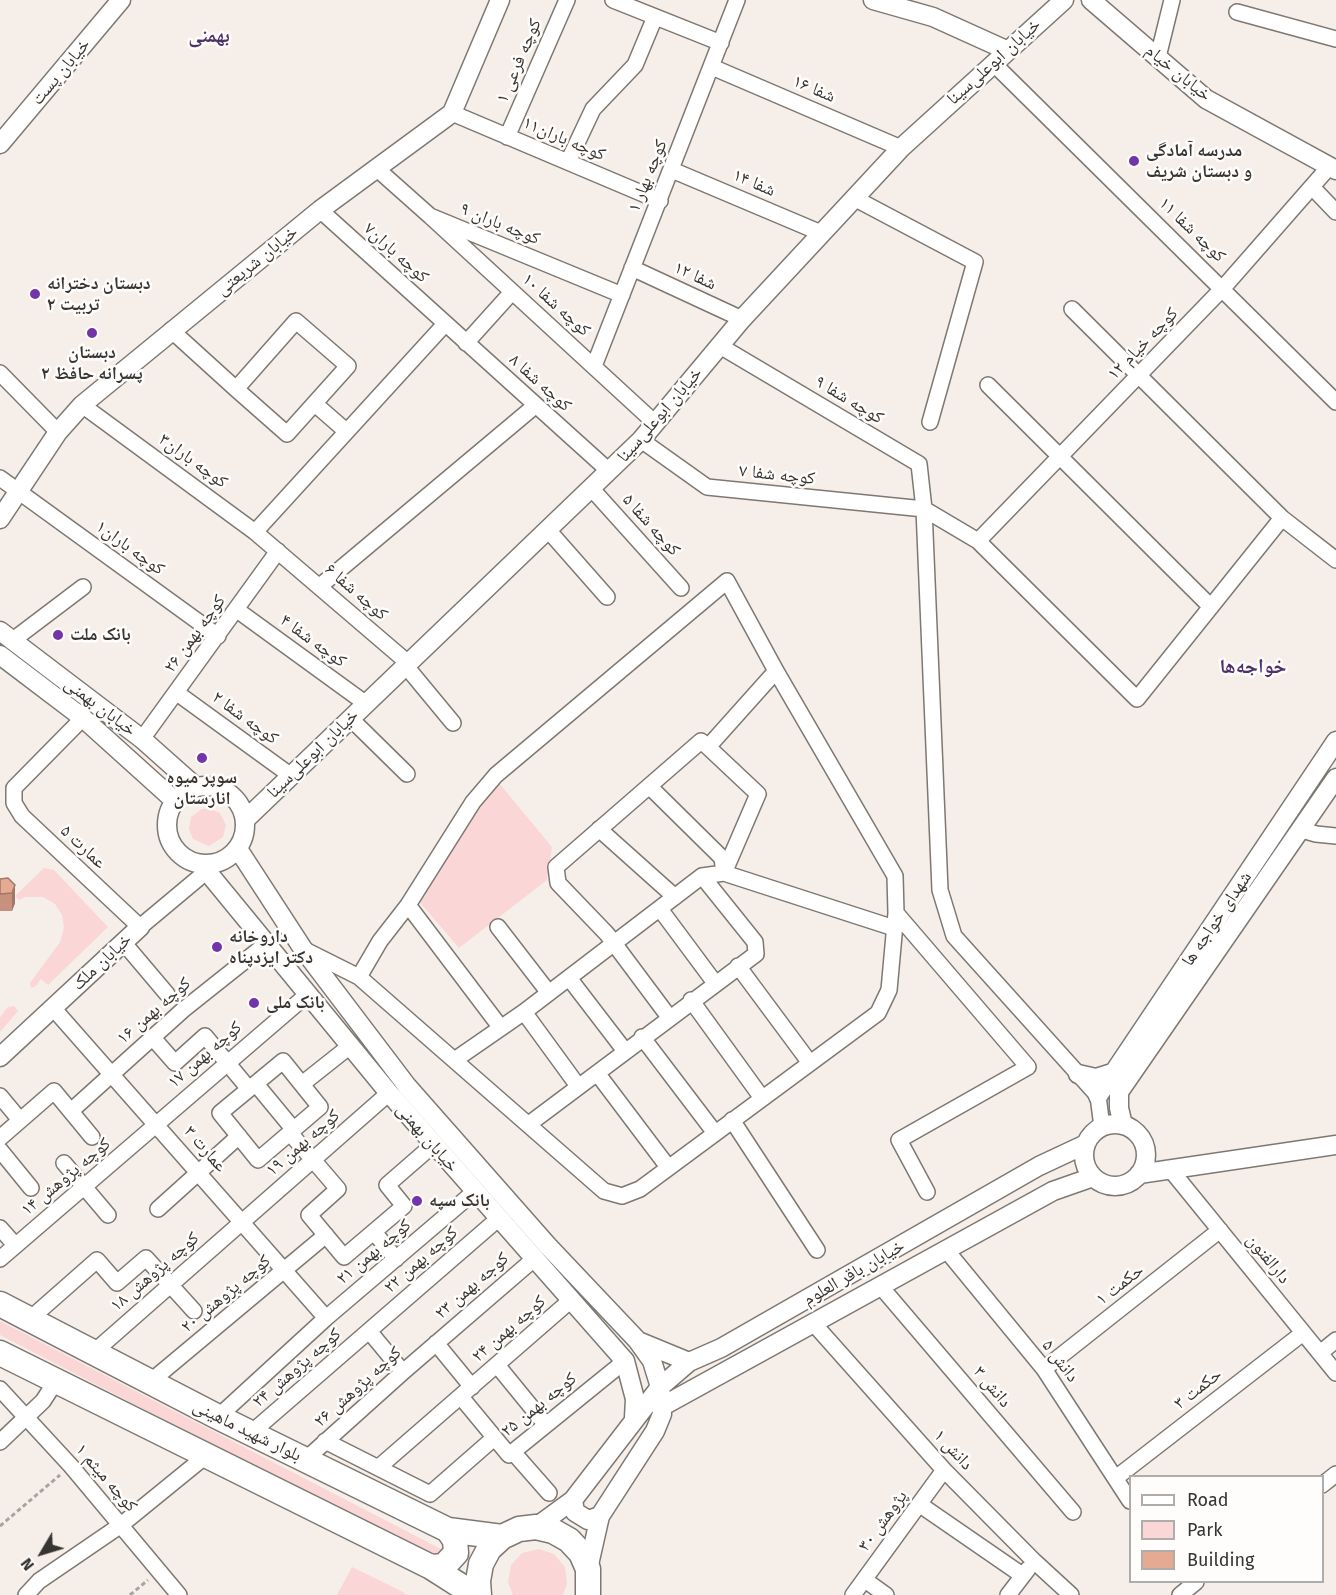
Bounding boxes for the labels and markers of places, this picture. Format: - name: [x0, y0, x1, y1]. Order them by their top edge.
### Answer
- place label: مدرسه آمادگی و دبستان شریف: [1146, 140, 1252, 182]
- marker: مدرسه آمادگی و دبستان شریف: [1127, 154, 1141, 168]
- place label: دبستان دخترانه تربیت ۲: [47, 273, 151, 316]
- marker: دبستان دخترانه تربیت ۲: [28, 287, 42, 301]
- marker: دبستان پسرانه حافظ ۲: [85, 326, 99, 340]
- place label: دبستان پسرانه حافظ ۲: [41, 342, 143, 385]
- place label: بانک ملت: [70, 624, 131, 646]
- marker: بانک ملت: [51, 628, 65, 642]
- marker: سوپر میوه انارستان: [195, 751, 209, 765]
- place label: سوپر میوه انارستان: [167, 767, 237, 810]
- place label: داروخانه دکتر ایزدپناه: [229, 926, 313, 968]
- marker: داروخانه دکتر ایزدپناه: [210, 940, 224, 954]
- place label: بانک ملی: [266, 992, 325, 1014]
- marker: بانک ملی: [247, 996, 261, 1010]
- place label: بانک سپه: [429, 1190, 490, 1212]
- marker: بانک سپه: [410, 1194, 424, 1208]

